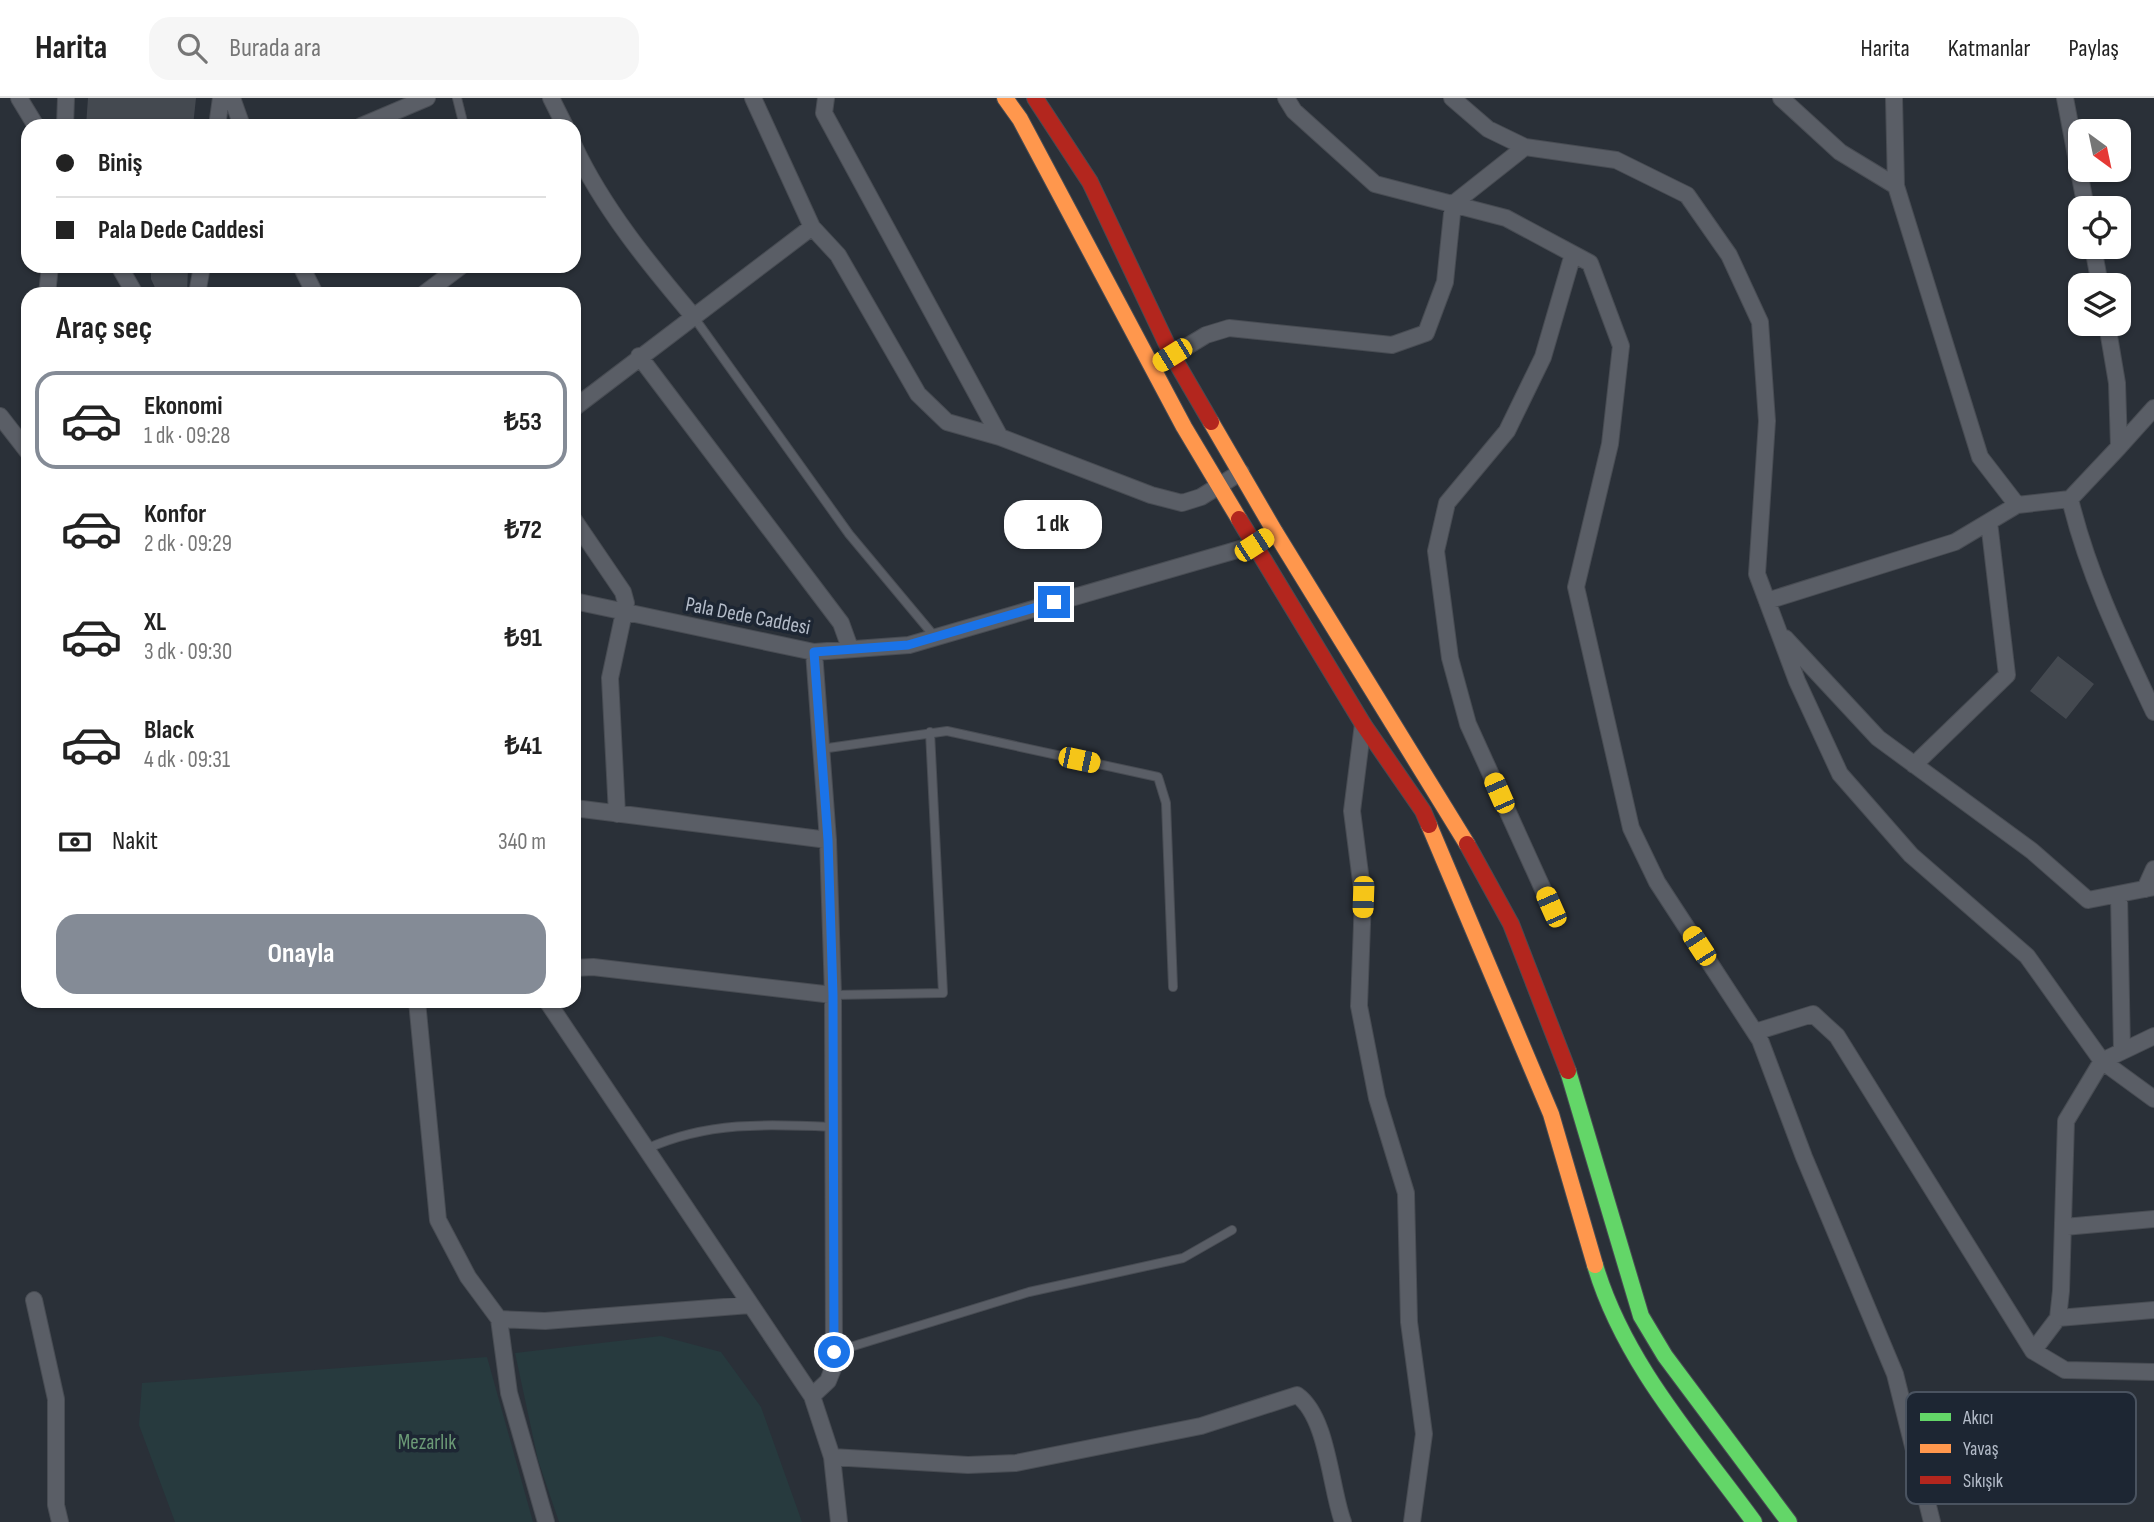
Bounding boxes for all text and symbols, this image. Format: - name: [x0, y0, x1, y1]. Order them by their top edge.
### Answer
- search box: [149, 17, 639, 80]
- text: Harita: [35, 28, 107, 68]
- icon: search: [173, 29, 211, 67]
- text: Burada ara: [229, 33, 321, 64]
- text: Harita: [1860, 34, 1910, 63]
- text: Katmanlar: [1948, 34, 2031, 63]
- text: Paylaş: [2069, 34, 2119, 63]
- north arrow: [2068, 119, 2132, 182]
- map controls: [2068, 119, 2131, 336]
- text: Biniş: [98, 148, 142, 179]
- button: locate: [2068, 196, 2131, 259]
- text: Pala Dede Caddesi: [98, 215, 264, 246]
- button: layers: [2068, 273, 2131, 336]
- text: Araç seç: [56, 309, 152, 348]
- car: [1149, 335, 1196, 375]
- icon: car: [60, 389, 123, 452]
- text: Ekonomi: [144, 391, 223, 422]
- text: ₺53: [504, 407, 542, 438]
- text: 1 dk · 09:28: [144, 422, 230, 450]
- icon: car: [60, 497, 123, 560]
- text: Konfor: [144, 499, 206, 530]
- callout: 1 dk: [1005, 500, 1103, 550]
- text: 1 dk: [1037, 510, 1069, 538]
- text: ₺72: [504, 515, 542, 546]
- car: [1231, 525, 1278, 565]
- text: 2 dk · 09:29: [144, 530, 232, 558]
- route end: [1038, 586, 1070, 618]
- street label: Pala Dede Caddesi: [683, 592, 813, 640]
- icon: car: [60, 605, 123, 668]
- text: XL: [144, 607, 166, 638]
- text: ₺91: [505, 623, 542, 654]
- text: 3 dk · 09:30: [144, 638, 232, 666]
- icon: car: [60, 713, 123, 776]
- text: Black: [144, 715, 194, 746]
- text: ₺41: [505, 731, 542, 762]
- car: [1057, 745, 1102, 775]
- text: 4 dk · 09:31: [144, 746, 230, 774]
- car: [1481, 770, 1518, 816]
- icon: cash: [56, 823, 94, 861]
- text: Nakit: [112, 826, 158, 857]
- text: 340 m: [498, 828, 546, 856]
- car: [1352, 876, 1375, 918]
- car: [1533, 884, 1570, 930]
- button: Onayla: [56, 914, 546, 994]
- car: [1679, 923, 1720, 969]
- route start: [818, 1336, 850, 1368]
- legend: [1906, 1392, 2136, 1504]
- text: Akıcı: [1962, 1407, 1993, 1430]
- park label: Mezarlık: [398, 1430, 456, 1455]
- text: Yavaş: [1963, 1438, 1999, 1461]
- text: Sıkışık: [1963, 1470, 2004, 1493]

